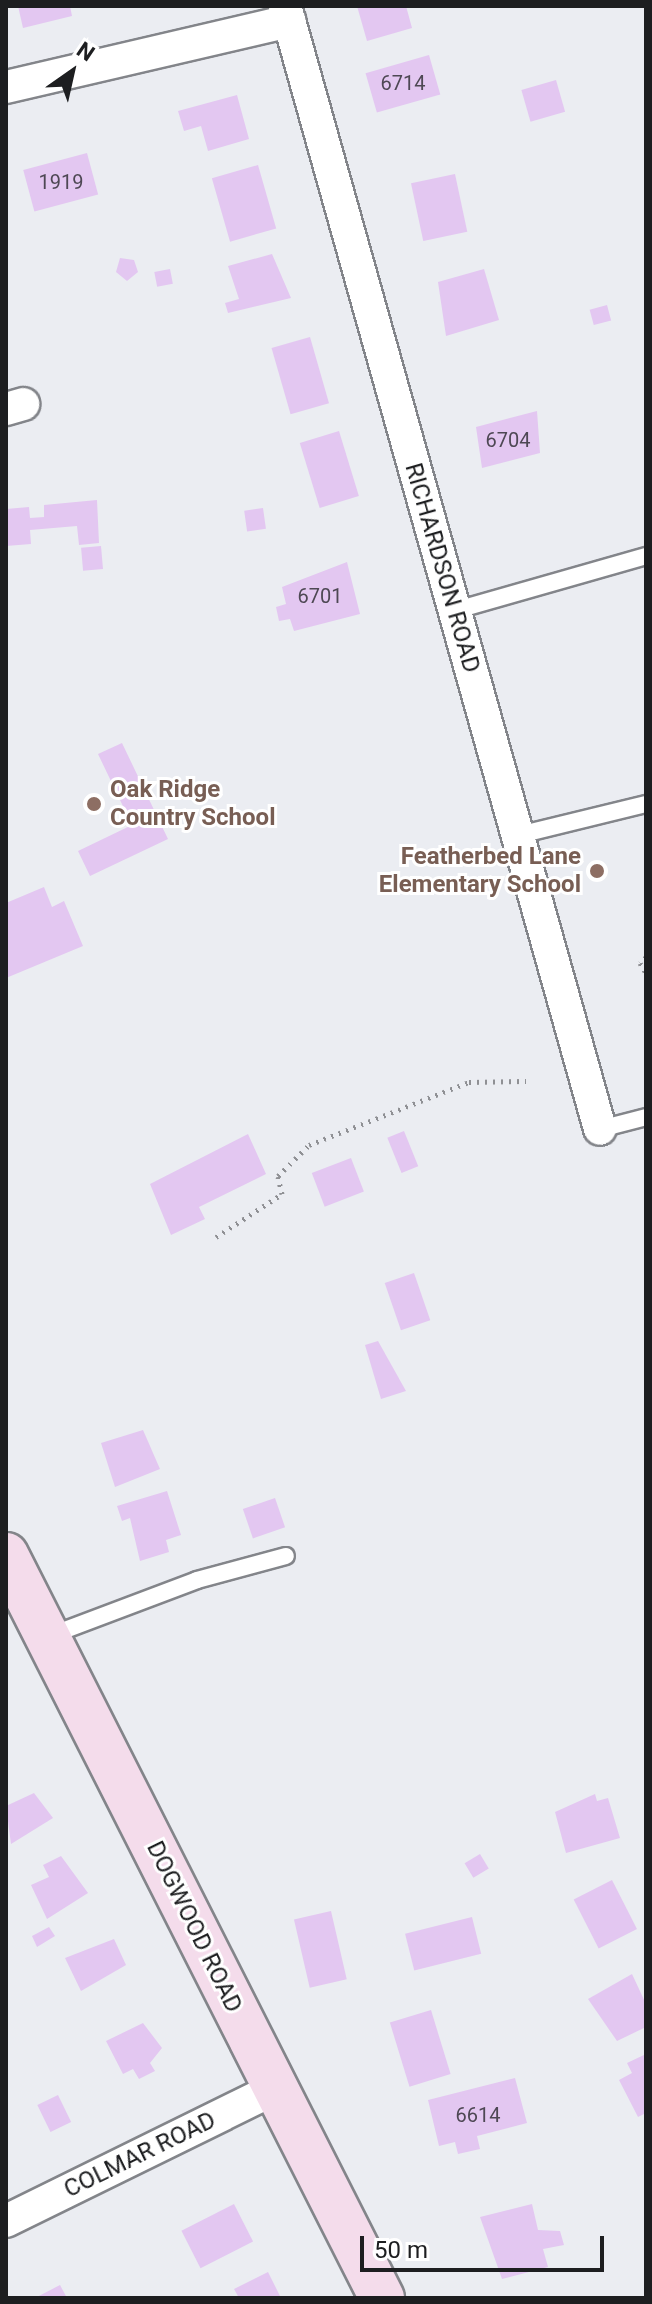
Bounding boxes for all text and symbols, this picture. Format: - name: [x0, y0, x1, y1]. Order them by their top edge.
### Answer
- north arrow: [32, 32, 112, 112]
- text: N: [72, 37, 99, 66]
- house number: 6714: [381, 71, 425, 95]
- house number: 1919: [39, 170, 83, 194]
- house number: 6704: [486, 428, 530, 452]
- street label: RICHARDSON ROAD: [398, 460, 486, 676]
- house number: 6701: [298, 584, 342, 608]
- place label: Oak Ridge Country School: [110, 776, 275, 832]
- marker: Oak Ridge Country School: [85, 795, 103, 813]
- place label: Featherbed Lane Elementary School: [379, 843, 581, 899]
- marker: Featherbed Lane Elementary School: [588, 862, 606, 880]
- street label: DOGWOOD ROAD: [140, 1837, 248, 2017]
- house number: 6614: [456, 2103, 500, 2127]
- street label: COLMAR ROAD: [60, 2106, 220, 2204]
- scale bar: [364, 2220, 608, 2270]
- text: 50 m: [374, 2236, 428, 2264]

